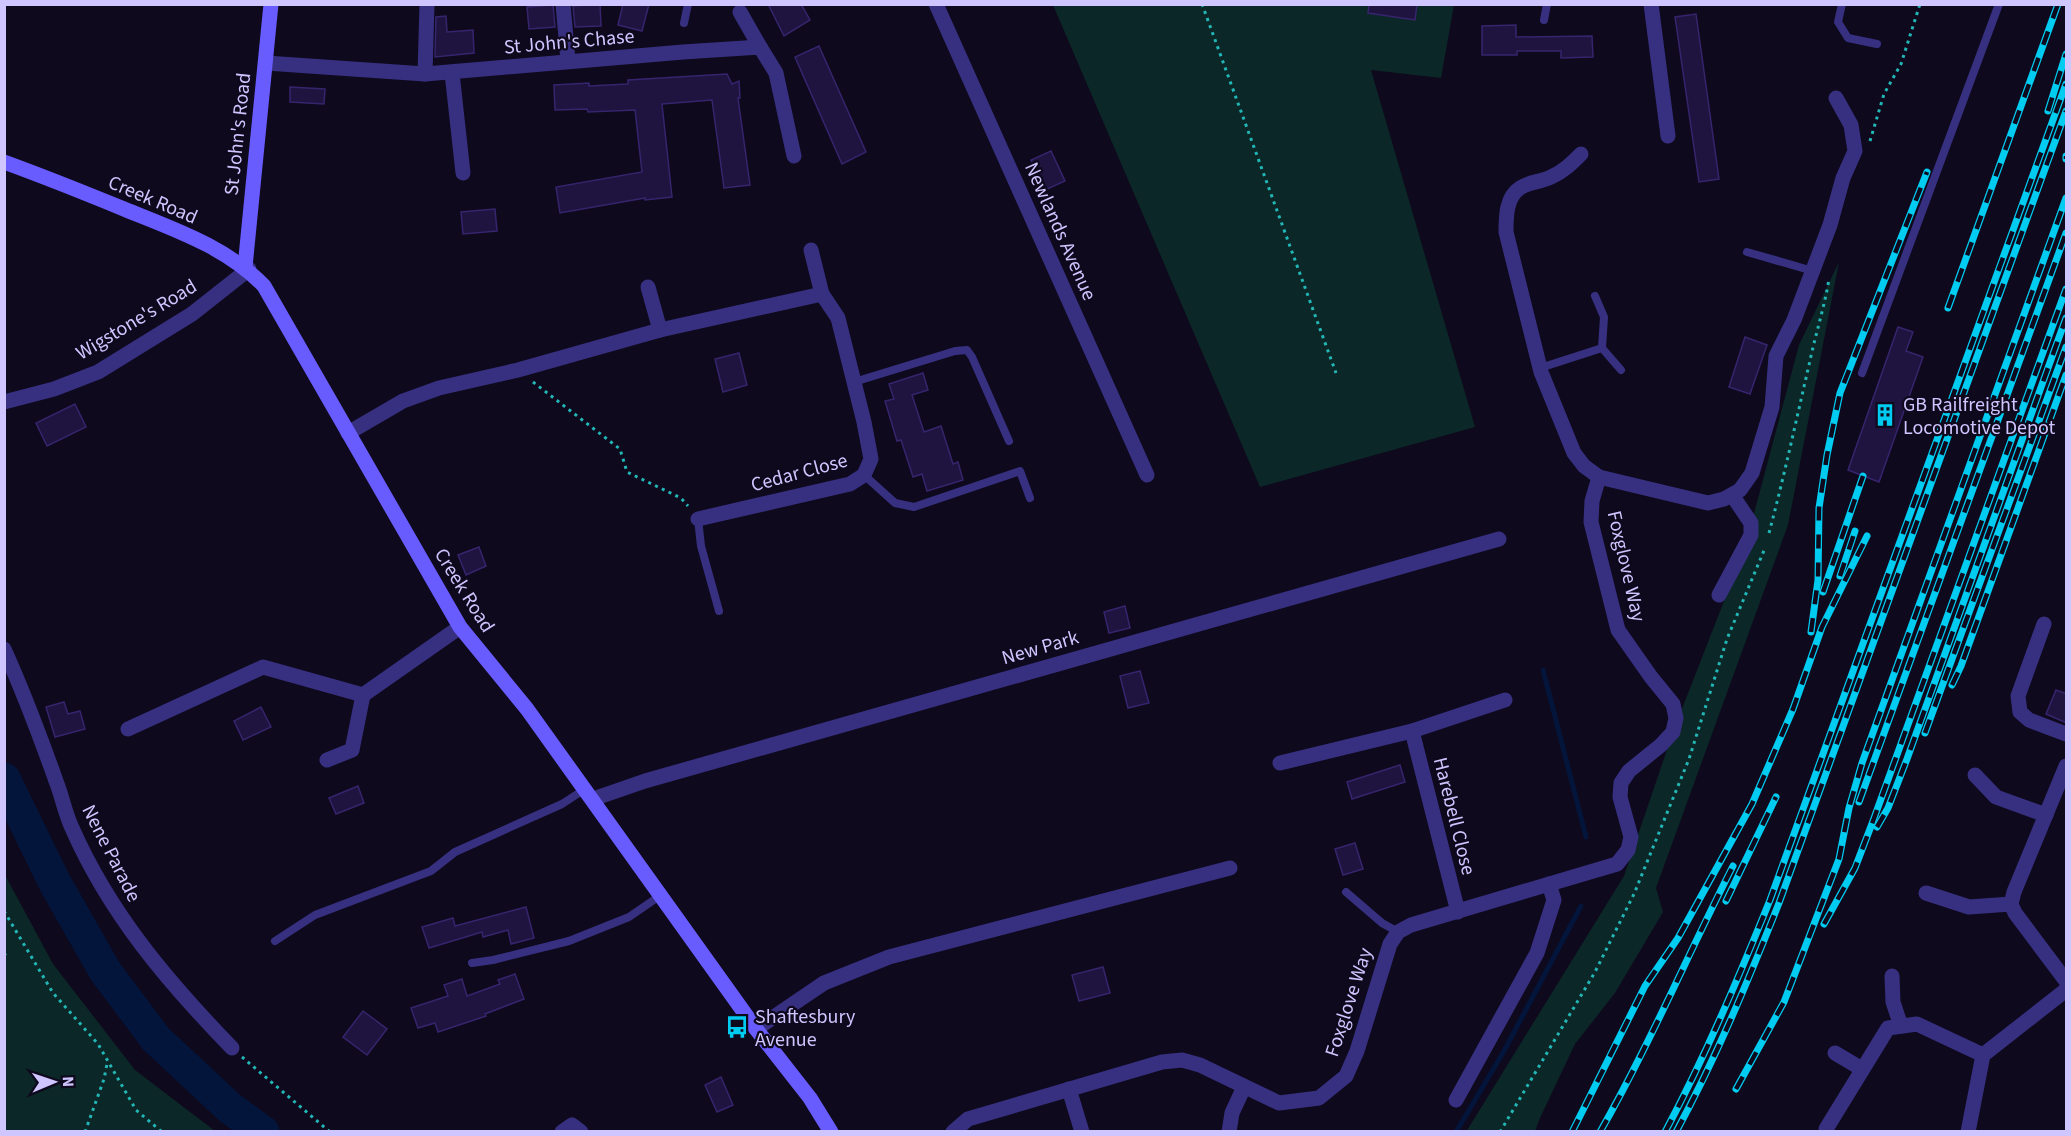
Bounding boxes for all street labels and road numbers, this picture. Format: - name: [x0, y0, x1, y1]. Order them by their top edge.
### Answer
- street label: St John's Chase: [503, 22, 636, 62]
- street label: St John's Road: [218, 71, 258, 197]
- street label: Newlands Avenue: [1017, 158, 1103, 305]
- street label: Creek Road: [103, 169, 202, 231]
- street label: Wigstone's Road: [71, 273, 202, 367]
- street label: Cedar Close: [748, 447, 851, 499]
- street label: Foxglove Way: [1600, 508, 1653, 625]
- street label: Creek Road: [427, 543, 501, 638]
- street label: New Park: [999, 624, 1082, 672]
- street label: Harebell Close: [1426, 754, 1482, 878]
- street label: Nene Parade: [75, 800, 148, 907]
- street label: Foxglove Way: [1318, 944, 1380, 1060]

